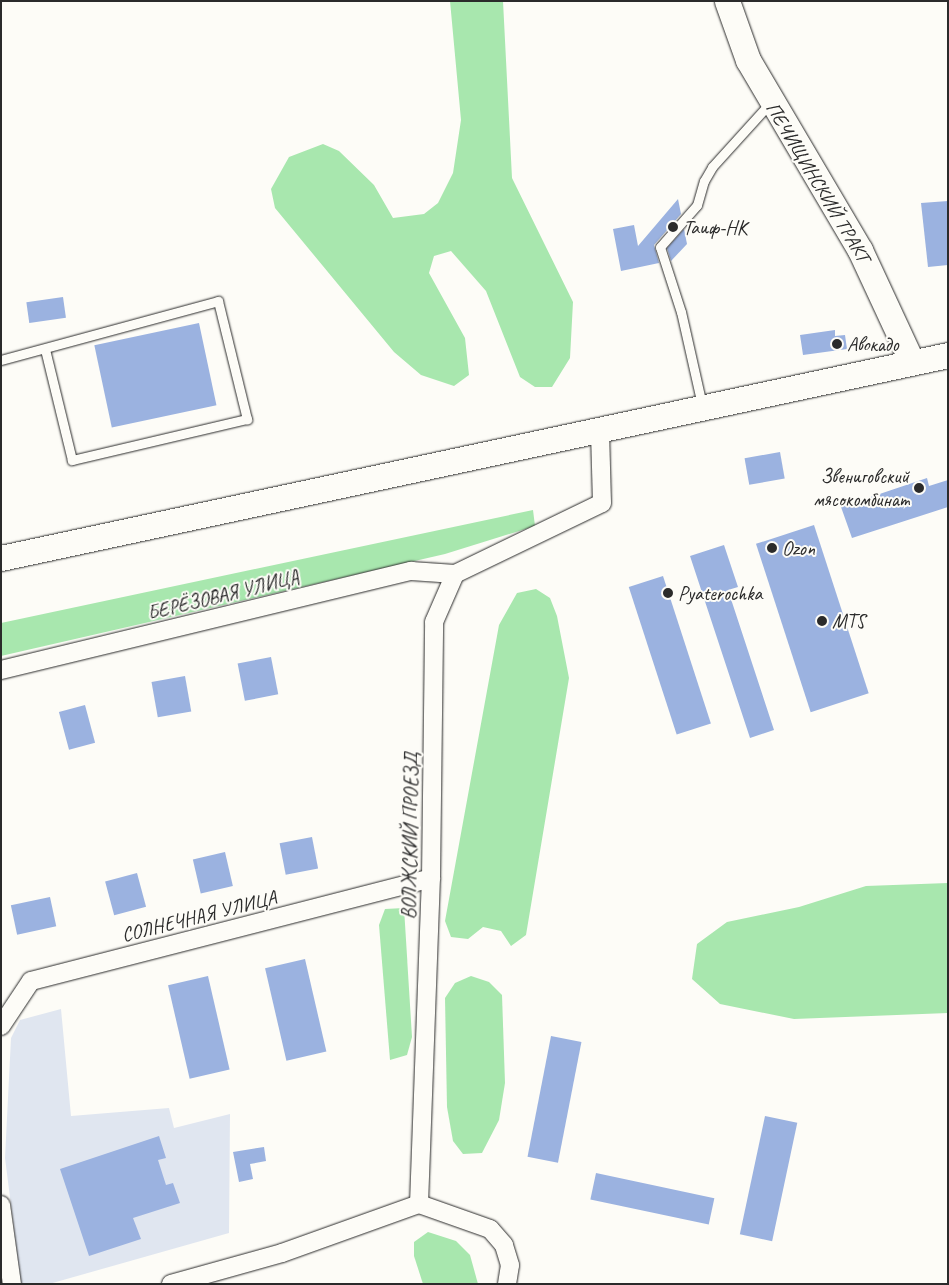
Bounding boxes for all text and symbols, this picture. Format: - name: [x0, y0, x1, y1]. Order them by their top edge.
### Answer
- street label: ПЕЧИЩИНСКИЙ ТРАКТ: [761, 98, 875, 266]
- place label: Таиф-НК: [683, 215, 747, 239]
- marker: Таиф-НК: [667, 221, 679, 233]
- place label: Авокадо: [847, 332, 898, 356]
- marker: Авокадо: [831, 338, 843, 350]
- place label: Звениговский мясокомбинат: [813, 464, 909, 511]
- marker: Звениговский мясокомбинат: [913, 482, 925, 494]
- place label: Ozon: [782, 536, 815, 560]
- marker: Ozon: [766, 542, 778, 554]
- street label: БЕРЁЗОВАЯ УЛИЦА: [145, 565, 301, 625]
- place label: Pyaterochka: [678, 581, 762, 605]
- marker: Pyaterochka: [662, 587, 674, 599]
- place label: MTS: [832, 609, 865, 633]
- marker: MTS: [816, 615, 828, 627]
- street label: ВОЛЖСКИЙ ПРОЕЗД: [397, 752, 423, 920]
- street label: СОЛНЕЧНАЯ УЛИЦА: [119, 885, 279, 947]

